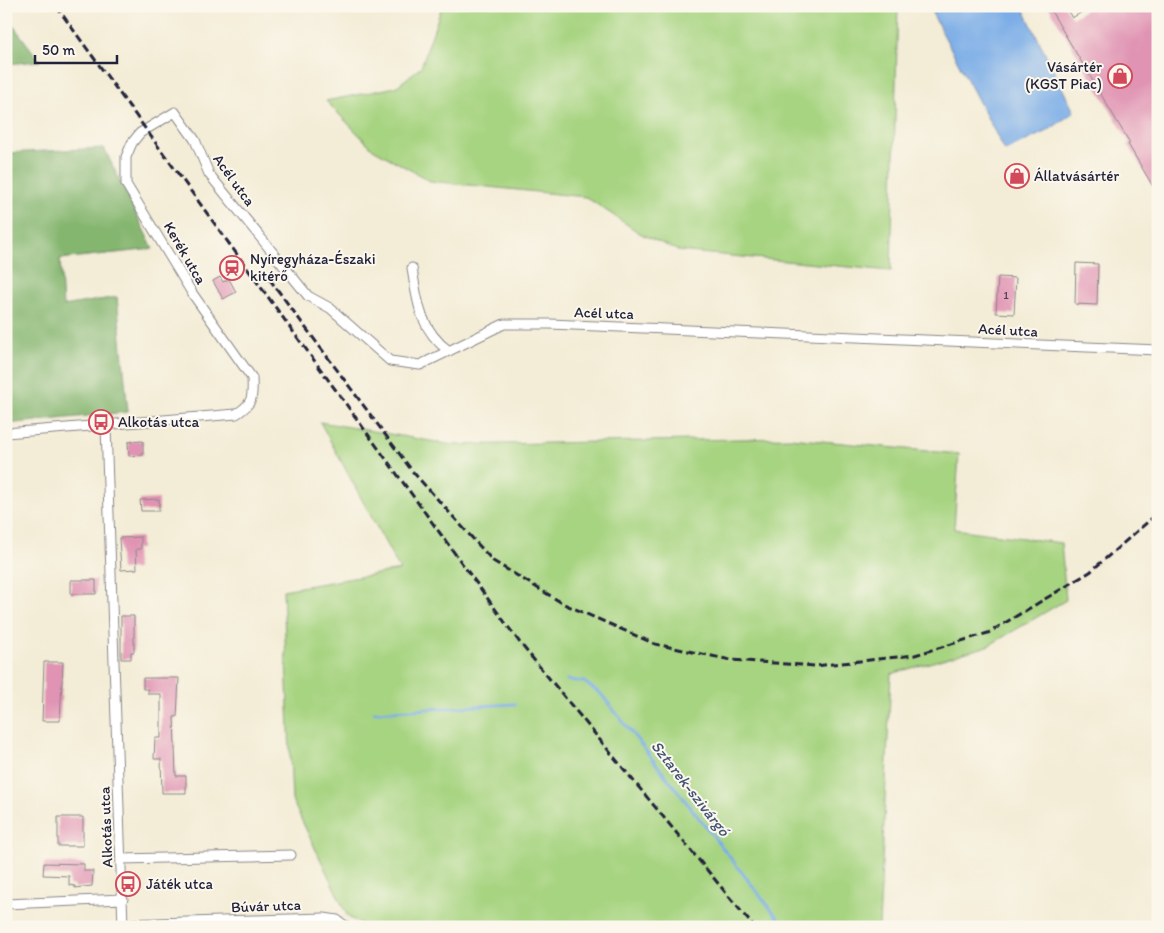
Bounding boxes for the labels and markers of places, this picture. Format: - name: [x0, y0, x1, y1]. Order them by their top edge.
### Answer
- place label: Vásártér (KGST Piac): [1025, 58, 1102, 93]
- shop icon: Vásártér (KGST Piac): [1107, 63, 1133, 89]
- shop icon: Állatvásártér: [1004, 163, 1030, 189]
- place label: Állatvásártér: [1034, 167, 1119, 185]
- place label: Nyíregyháza-Északi kitérő: [250, 250, 376, 285]
- station icon: Nyíregyháza-Északi kitérő: [219, 255, 245, 281]
- bus stop icon: Alkotás utca: [88, 409, 114, 435]
- place label: Alkotás utca: [118, 413, 200, 431]
- bus stop icon: Játék utca: [115, 871, 141, 897]
- place label: Játék utca: [146, 875, 214, 893]

